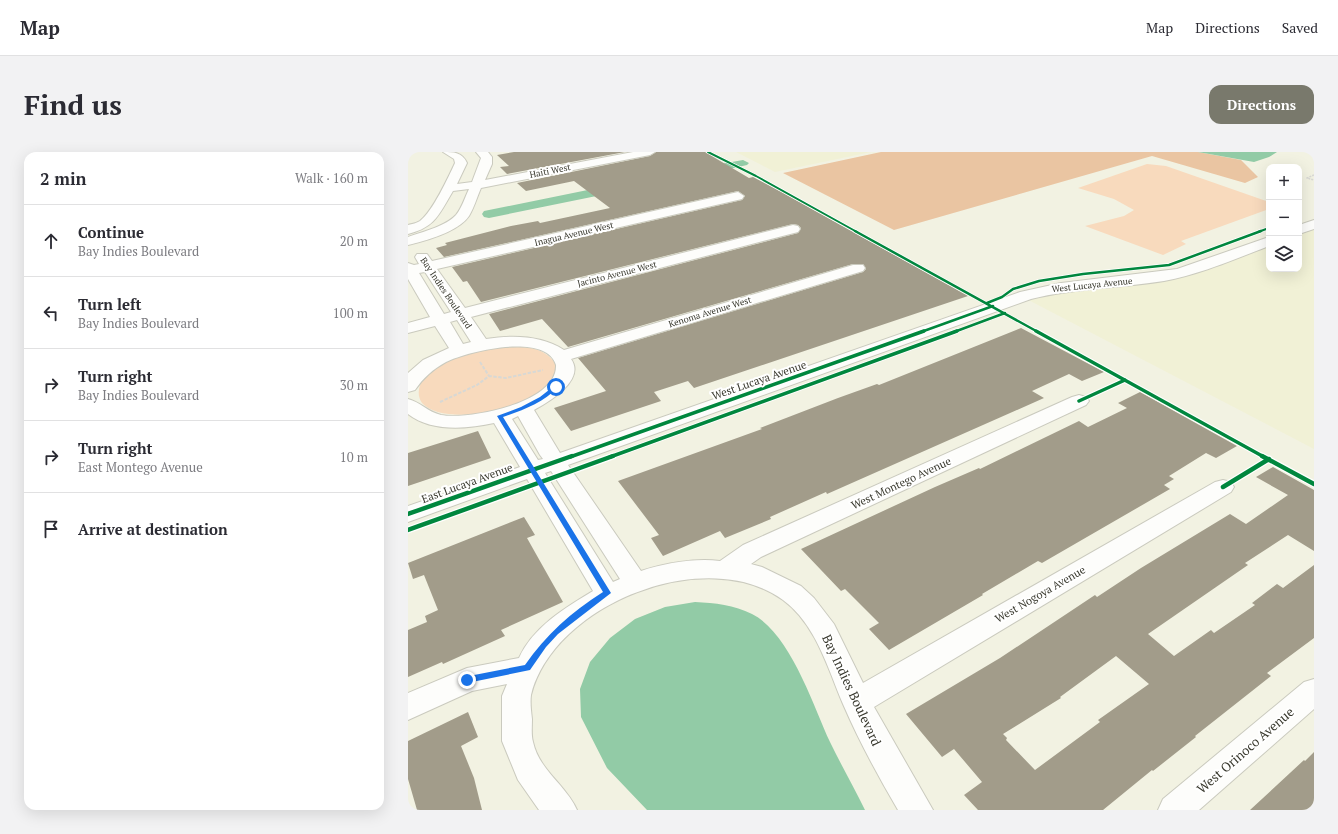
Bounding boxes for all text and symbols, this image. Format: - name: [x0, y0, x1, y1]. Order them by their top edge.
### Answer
- text: Map: [20, 15, 60, 40]
- text: Map: [1146, 18, 1173, 37]
- text: Directions: [1195, 18, 1260, 37]
- text: Saved: [1282, 18, 1318, 37]
- button: Directions: [1209, 85, 1314, 124]
- text: Find us: [24, 86, 122, 123]
- street label: Haiti West: [528, 161, 572, 181]
- map controls: [1266, 164, 1302, 272]
- button: +: [1266, 164, 1302, 200]
- text: 2 min: [40, 167, 87, 190]
- text: Walk · 160 m: [295, 169, 368, 187]
- button: −: [1266, 200, 1302, 236]
- street label: Inagua Avenue West: [533, 219, 615, 249]
- text: Continue: [78, 222, 144, 242]
- icon: ahead: [40, 230, 62, 252]
- text: 20 m: [340, 232, 368, 250]
- button: layers: [1266, 236, 1302, 272]
- text: Bay Indies Boulevard: [78, 242, 199, 260]
- street label: Bay Indies Boulevard: [418, 255, 474, 331]
- street label: Jacinto Avenue West: [576, 258, 659, 290]
- street label: West Lucaya Avenue: [1051, 275, 1133, 295]
- text: Turn left: [78, 294, 142, 314]
- street label: Kenoma Avenue West: [667, 294, 753, 330]
- icon: left: [40, 302, 62, 324]
- text: 100 m: [333, 304, 368, 322]
- text: Bay Indies Boulevard: [78, 314, 199, 332]
- street label: West Lucaya Avenue: [710, 357, 809, 403]
- text: Turn right: [78, 366, 153, 386]
- icon: right: [40, 374, 62, 396]
- text: 30 m: [340, 376, 368, 394]
- route start: [547, 378, 565, 396]
- text: Bay Indies Boulevard: [78, 386, 199, 404]
- text: Turn right: [78, 438, 153, 458]
- icon: right: [40, 446, 62, 468]
- text: 10 m: [340, 448, 368, 466]
- street label: West Montego Avenue: [849, 453, 954, 512]
- text: East Montego Avenue: [78, 458, 203, 476]
- street label: East Lucaya Avenue: [419, 460, 515, 506]
- icon: arrive: [40, 518, 62, 540]
- text: Arrive at destination: [78, 519, 228, 539]
- street label: West Nogoya Avenue: [992, 562, 1088, 626]
- street label: Bay Indies Boulevard: [818, 631, 886, 749]
- route end: [458, 671, 476, 689]
- street label: West Orinoco Avenue: [1193, 703, 1297, 797]

